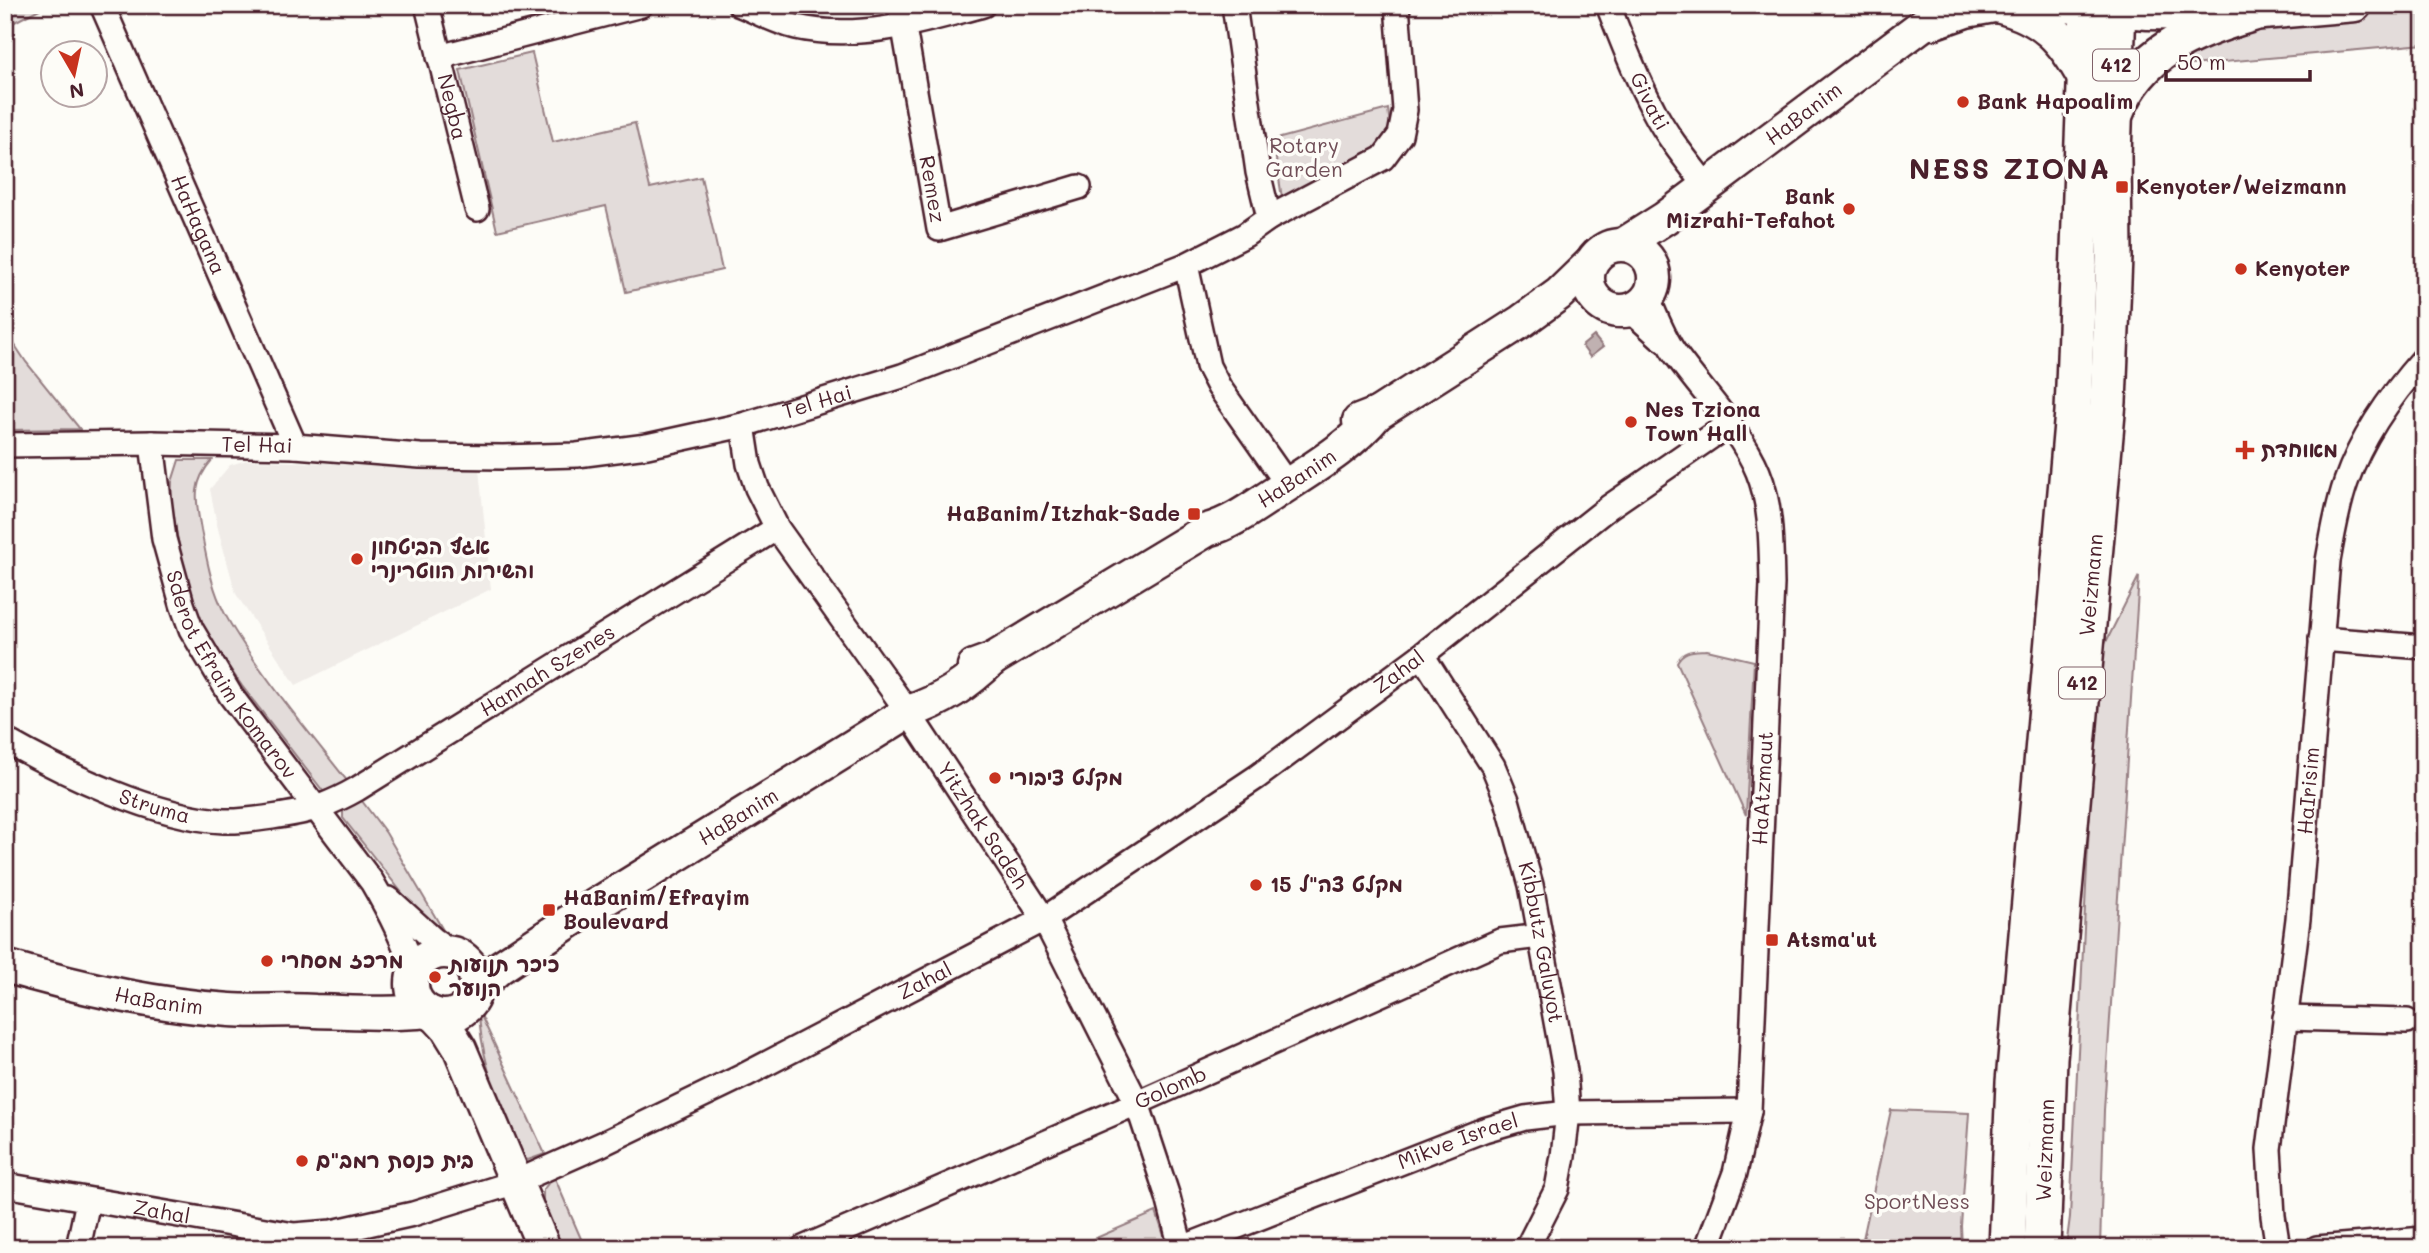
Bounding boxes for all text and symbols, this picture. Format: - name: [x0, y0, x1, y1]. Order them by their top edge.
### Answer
- north arrow: [38, 38, 108, 108]
- scale bar: [2166, 38, 2310, 82]
- text: 50 m: [2177, 48, 2226, 75]
- road number: 412: [2093, 50, 2139, 80]
- street label: Givati: [1625, 67, 1677, 135]
- street label: Negba: [432, 71, 475, 142]
- street label: HaBanim: [1759, 75, 1847, 150]
- text: N: [68, 78, 86, 105]
- place label: Bank Hapoalim: [1977, 87, 2133, 114]
- marker: Bank Hapoalim: [1955, 94, 1971, 110]
- park label: Rotary Garden: [1265, 131, 1343, 182]
- district label: NESS ZIONA: [1909, 150, 2111, 186]
- street label: Remez: [914, 153, 953, 225]
- street label: HaHagana: [166, 170, 233, 278]
- place label: Kenyoter/Weizmann: [2136, 172, 2347, 200]
- marker: Kenyoter/Weizmann: [2114, 179, 2130, 195]
- place label: Bank Mizrahi-Tefahot: [1666, 182, 1835, 233]
- marker: Bank Mizrahi-Tefahot: [1841, 201, 1857, 217]
- place label: Kenyoter: [2255, 254, 2350, 282]
- marker: Kenyoter: [2233, 261, 2249, 277]
- street label: Tel Hai: [779, 377, 855, 424]
- place label: Nes Tziona Town Hall: [1645, 395, 1761, 446]
- marker: Nes Tziona Town Hall: [1623, 414, 1639, 430]
- street label: Tel Hai: [221, 429, 293, 458]
- place label: מאוחדת: [2261, 435, 2338, 462]
- marker: מאוחדת: [2235, 440, 2255, 460]
- street label: HaBanim: [1252, 442, 1341, 513]
- place label: HaBanim/Itzhak-Sade: [946, 499, 1180, 526]
- marker: HaBanim/Itzhak-Sade: [1186, 506, 1202, 522]
- place label: אגף הביטחון והשירות הווטרינרי: [371, 532, 534, 583]
- street label: Weizmann: [2072, 533, 2108, 637]
- marker: אגף הביטחון והשירות הווטרינרי: [349, 551, 365, 567]
- street label: Sderot Efraim Komarov: [161, 567, 304, 784]
- street label: Hannah Szenes: [474, 617, 619, 722]
- street label: Zahal: [1367, 643, 1429, 699]
- road number: 412: [2059, 668, 2105, 698]
- street label: HaAtzmaut: [1745, 730, 1778, 846]
- street label: HaIrisim: [2290, 746, 2324, 835]
- street label: Yitzhak Sadeh: [932, 756, 1035, 893]
- place label: מקלט ציבורי: [1009, 763, 1123, 791]
- marker: מקלט ציבורי: [987, 770, 1003, 786]
- street label: Struma: [116, 781, 193, 828]
- street label: HaBanim: [693, 781, 783, 851]
- street label: Kibbutz Galuyot: [1513, 858, 1571, 1025]
- place label: מקלט צה"ל 15: [1270, 870, 1403, 898]
- marker: מקלט צה"ל 15: [1248, 877, 1264, 893]
- place label: HaBanim/Efrayim Boulevard: [563, 883, 749, 934]
- marker: HaBanim/Efrayim Boulevard: [541, 902, 557, 918]
- place label: Atsma'ut: [1786, 925, 1877, 952]
- marker: Atsma'ut: [1764, 932, 1780, 948]
- place label: מרכז מסחרי: [281, 946, 404, 973]
- place label: כיכר תנועות הנוער: [447, 950, 559, 1002]
- marker: מרכז מסחרי: [259, 953, 275, 969]
- street label: Zahal: [893, 955, 956, 1005]
- marker: כיכר תנועות הנוער: [427, 969, 443, 985]
- street label: HaBanim: [113, 979, 205, 1020]
- street label: Golomb: [1130, 1059, 1210, 1114]
- street label: Weizmann: [2029, 1098, 2059, 1202]
- street label: Mikve Israel: [1393, 1106, 1521, 1174]
- place label: בית כנסת רמב"ם: [316, 1146, 474, 1173]
- marker: בית כנסת רמב"ם: [294, 1153, 310, 1169]
- park label: SportNess: [1864, 1187, 1970, 1214]
- street label: Zahal: [131, 1192, 193, 1229]

